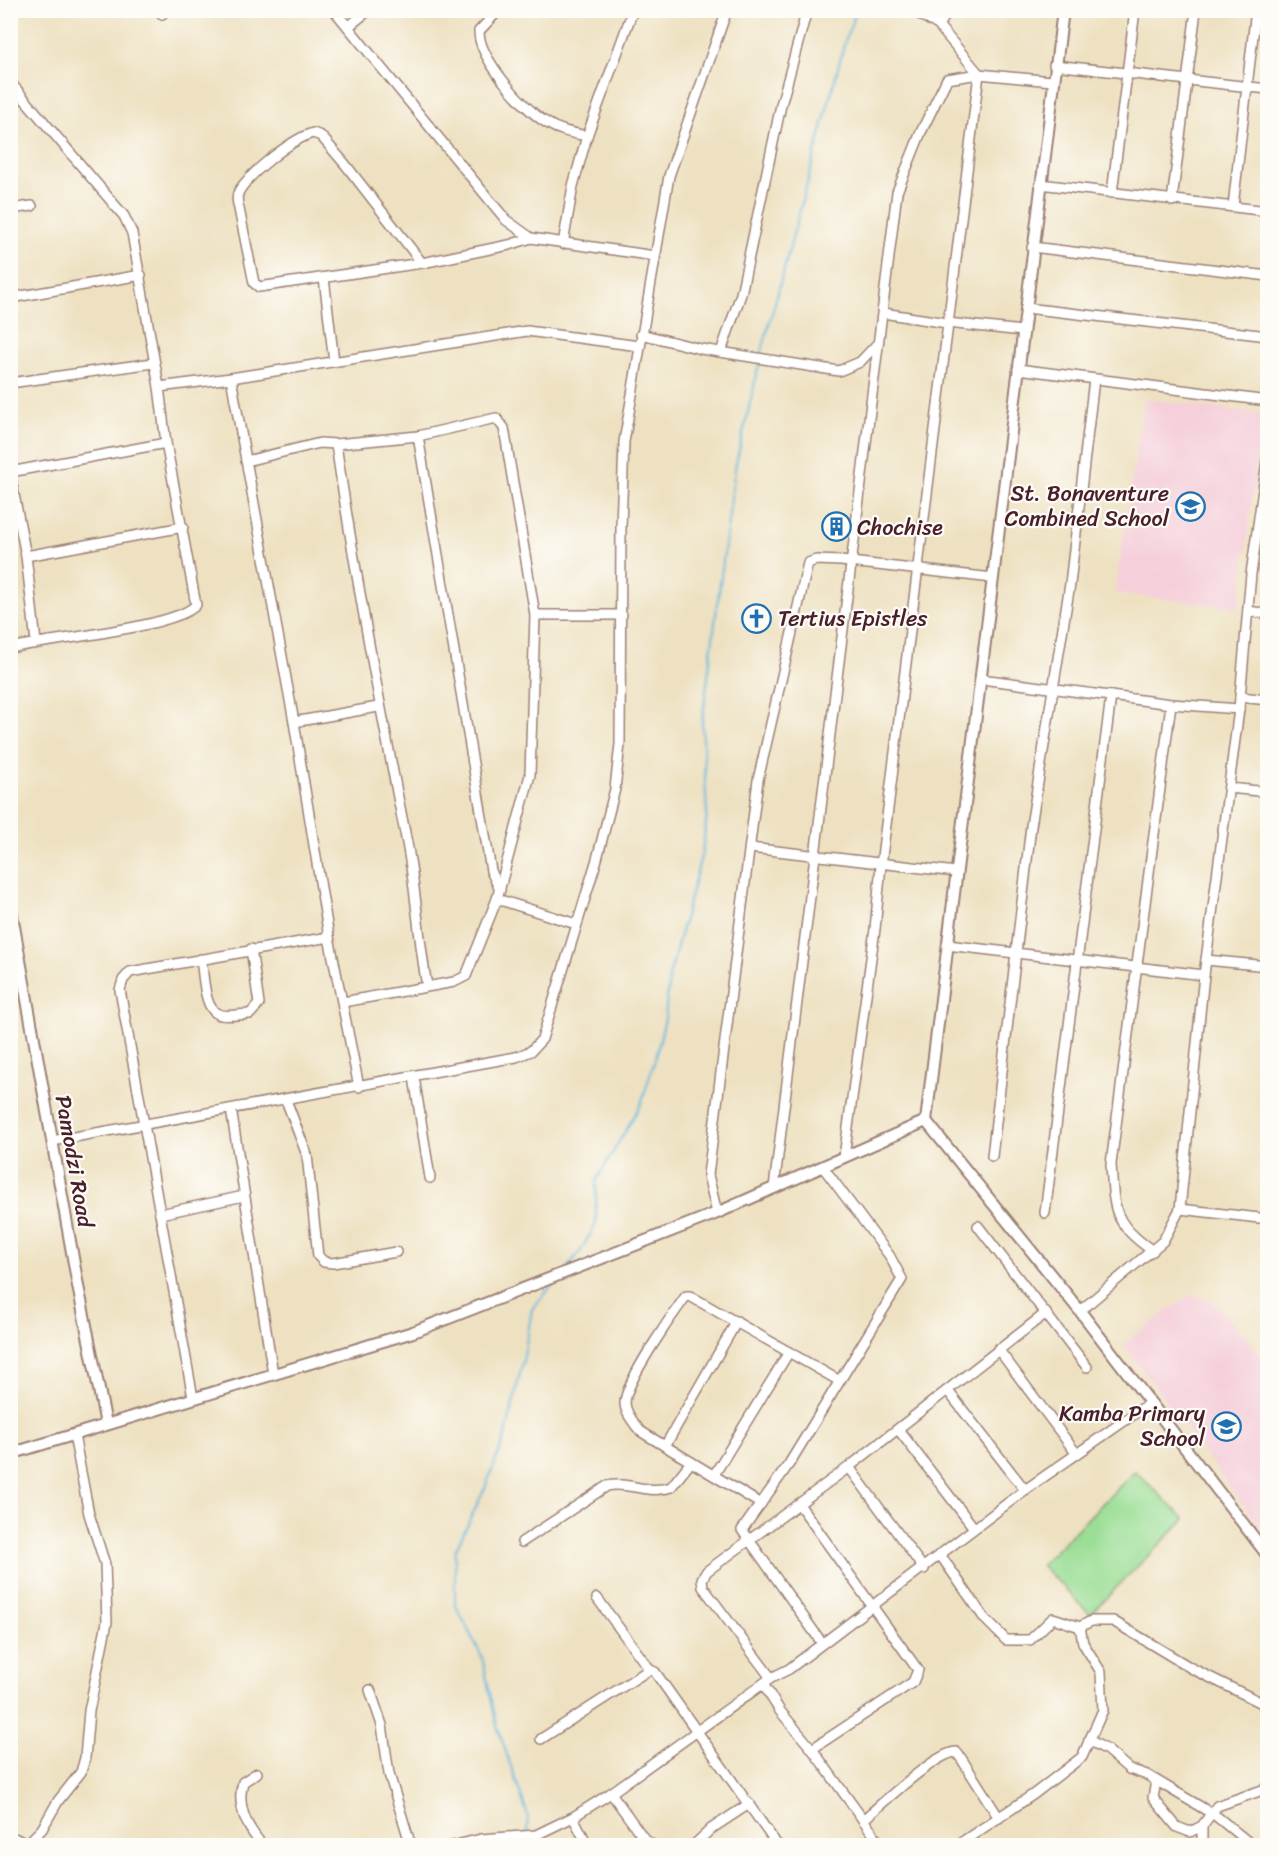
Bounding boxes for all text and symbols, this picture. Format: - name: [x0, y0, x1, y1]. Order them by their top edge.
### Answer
- place label: St. Bonaventure Combined School: [1005, 474, 1170, 538]
- school or university icon: St. Bonaventure Combined School: [1174, 490, 1206, 522]
- place label: Chochise: [857, 508, 943, 547]
- building icon: Chochise: [820, 511, 852, 543]
- place label: Tertius Epistles: [778, 599, 928, 638]
- church icon: Tertius Epistles: [741, 602, 773, 634]
- street label: Pamodzi Road: [44, 1092, 106, 1232]
- place label: Kamba Primary School: [1059, 1394, 1206, 1458]
- school or university icon: Kamba Primary School: [1210, 1410, 1242, 1442]

